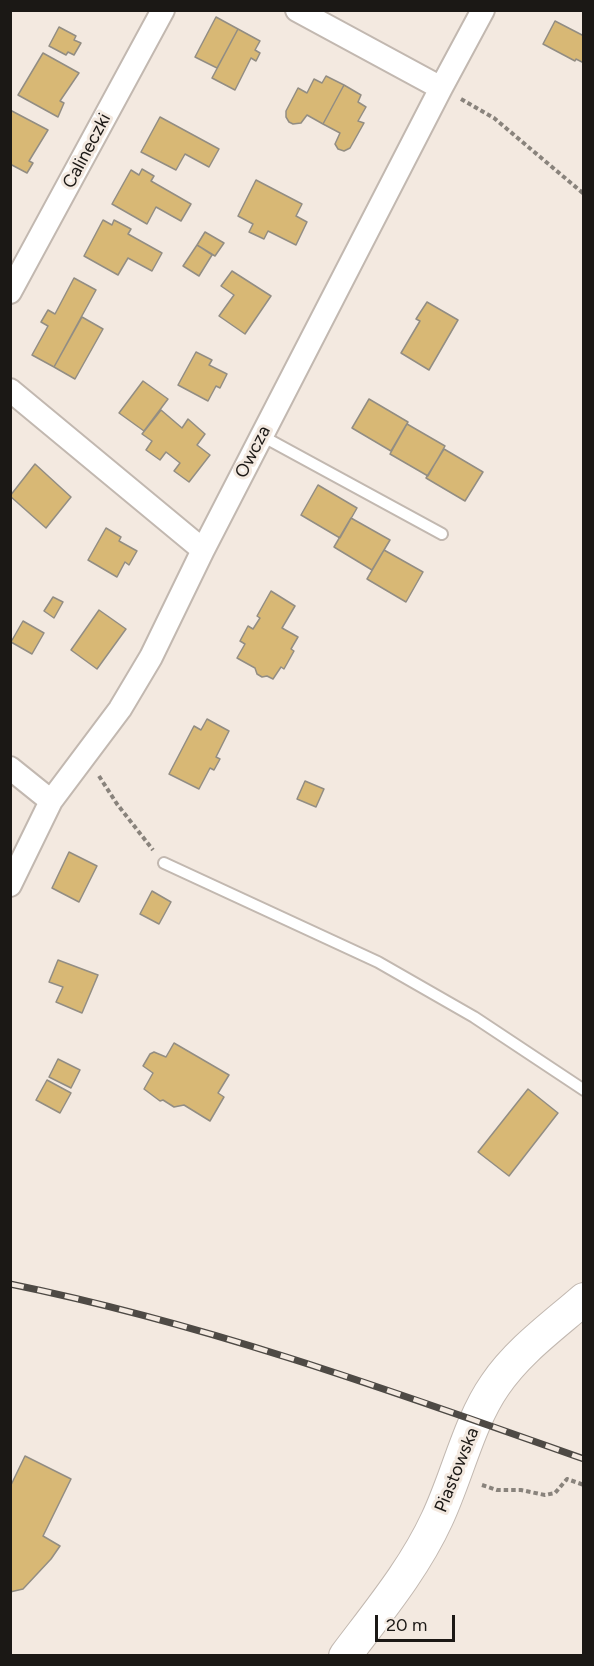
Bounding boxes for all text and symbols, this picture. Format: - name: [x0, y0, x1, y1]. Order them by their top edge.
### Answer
- street label: Calineczki: [58, 110, 116, 192]
- street label: Owcza: [231, 422, 275, 482]
- street label: Piastowska: [430, 1425, 484, 1515]
- scale bar: [378, 1603, 458, 1641]
- text: 20 m: [386, 1614, 427, 1636]

